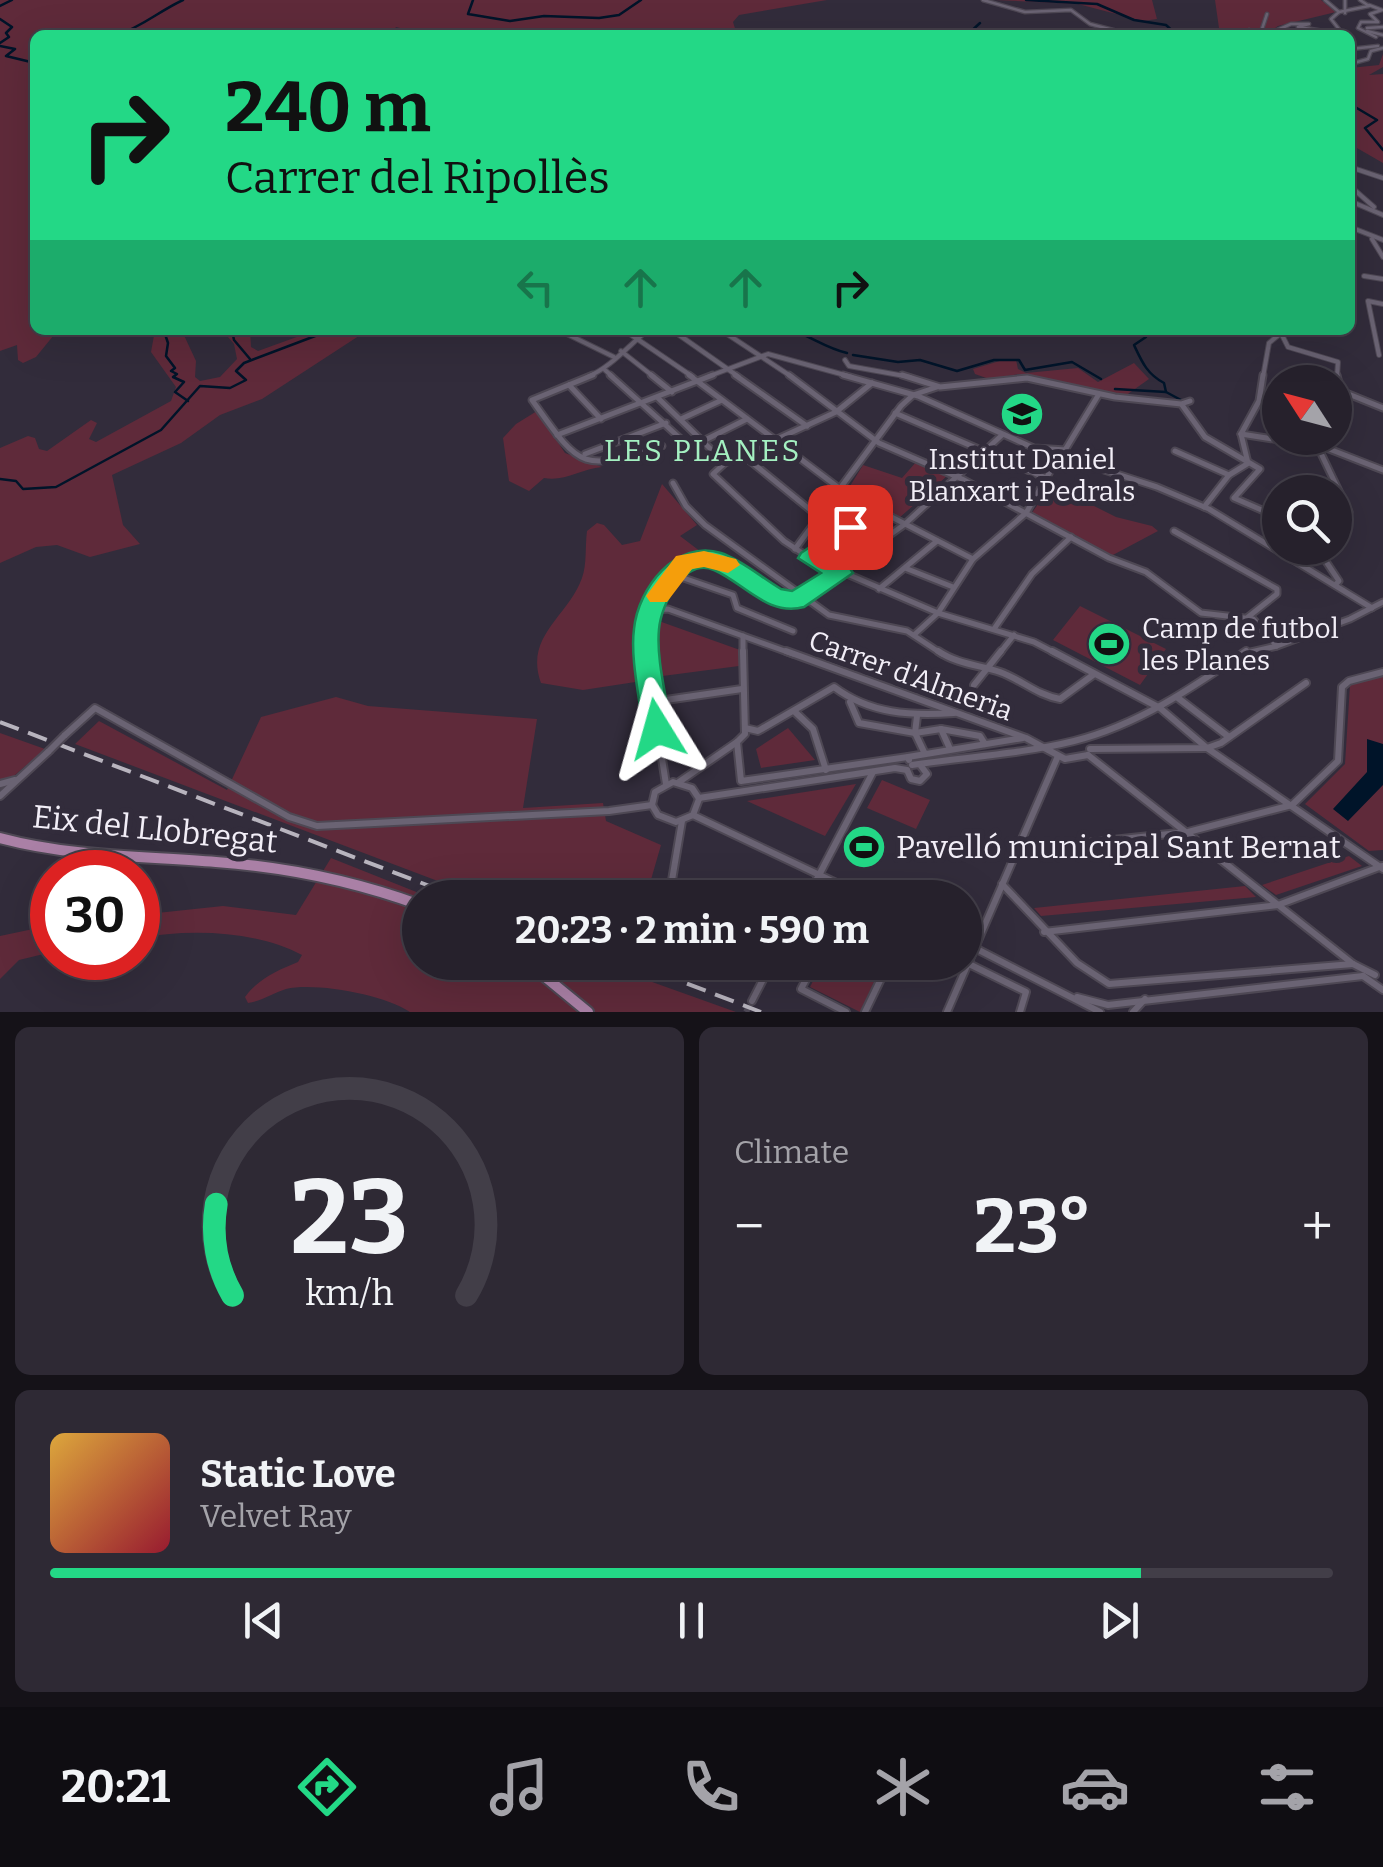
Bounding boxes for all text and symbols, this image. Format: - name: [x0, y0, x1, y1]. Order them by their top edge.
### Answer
- text: 240 m: [225, 66, 431, 150]
- icon: right: [60, 70, 190, 200]
- text: Carrer del Ripollès: [225, 151, 610, 205]
- icon: left: [508, 260, 563, 315]
- icon: ahead: [613, 260, 668, 315]
- icon: ahead: [718, 260, 773, 315]
- icon: right: [823, 260, 878, 315]
- north arrow: [1262, 365, 1352, 455]
- map controls: [1262, 365, 1352, 565]
- school or university icon: Institut Daniel Blanxart i Pedrals: [999, 391, 1045, 437]
- district label: LES PLANES: [604, 433, 802, 469]
- place label: Institut Daniel Blanxart i Pedrals: [909, 443, 1135, 508]
- button: search: [1262, 475, 1352, 565]
- pin: [808, 485, 893, 570]
- icon: arrive: [823, 500, 878, 555]
- place label: Camp de futbol les Planes: [1142, 612, 1339, 677]
- sports icon: Camp de futbol les Planes: [1086, 621, 1132, 667]
- street label: Carrer d'Almeria: [804, 623, 1017, 728]
- position arrow: [605, 677, 709, 781]
- street label: Eix del Llobregat: [31, 797, 280, 861]
- sports icon: Pavelló municipal Sant Bernat: [841, 824, 887, 870]
- place label: Pavelló municipal Sant Bernat: [896, 828, 1341, 866]
- speed limit sign: 30: [30, 850, 160, 980]
- text: 20:23 · 2 min · 590 m: [515, 907, 869, 953]
- text: Climate: [734, 1133, 849, 1171]
- text: 23: [290, 1156, 409, 1281]
- text: 23°: [974, 1182, 1092, 1272]
- text: −: [734, 1194, 764, 1260]
- text: +: [1302, 1194, 1333, 1260]
- text: km/h: [305, 1272, 394, 1314]
- text: Static Love: [200, 1451, 396, 1497]
- text: Velvet Ray: [200, 1497, 352, 1535]
- icon: previous: [236, 1593, 291, 1648]
- icon: pause: [664, 1593, 719, 1648]
- icon: next: [1092, 1593, 1147, 1648]
- icon: directions: [292, 1752, 362, 1822]
- icon: music: [484, 1752, 554, 1822]
- icon: phone: [676, 1752, 746, 1822]
- icon: climate: [868, 1752, 938, 1822]
- icon: car: [1060, 1752, 1130, 1822]
- icon: filters: [1252, 1752, 1322, 1822]
- text: 20:21: [61, 1760, 170, 1814]

